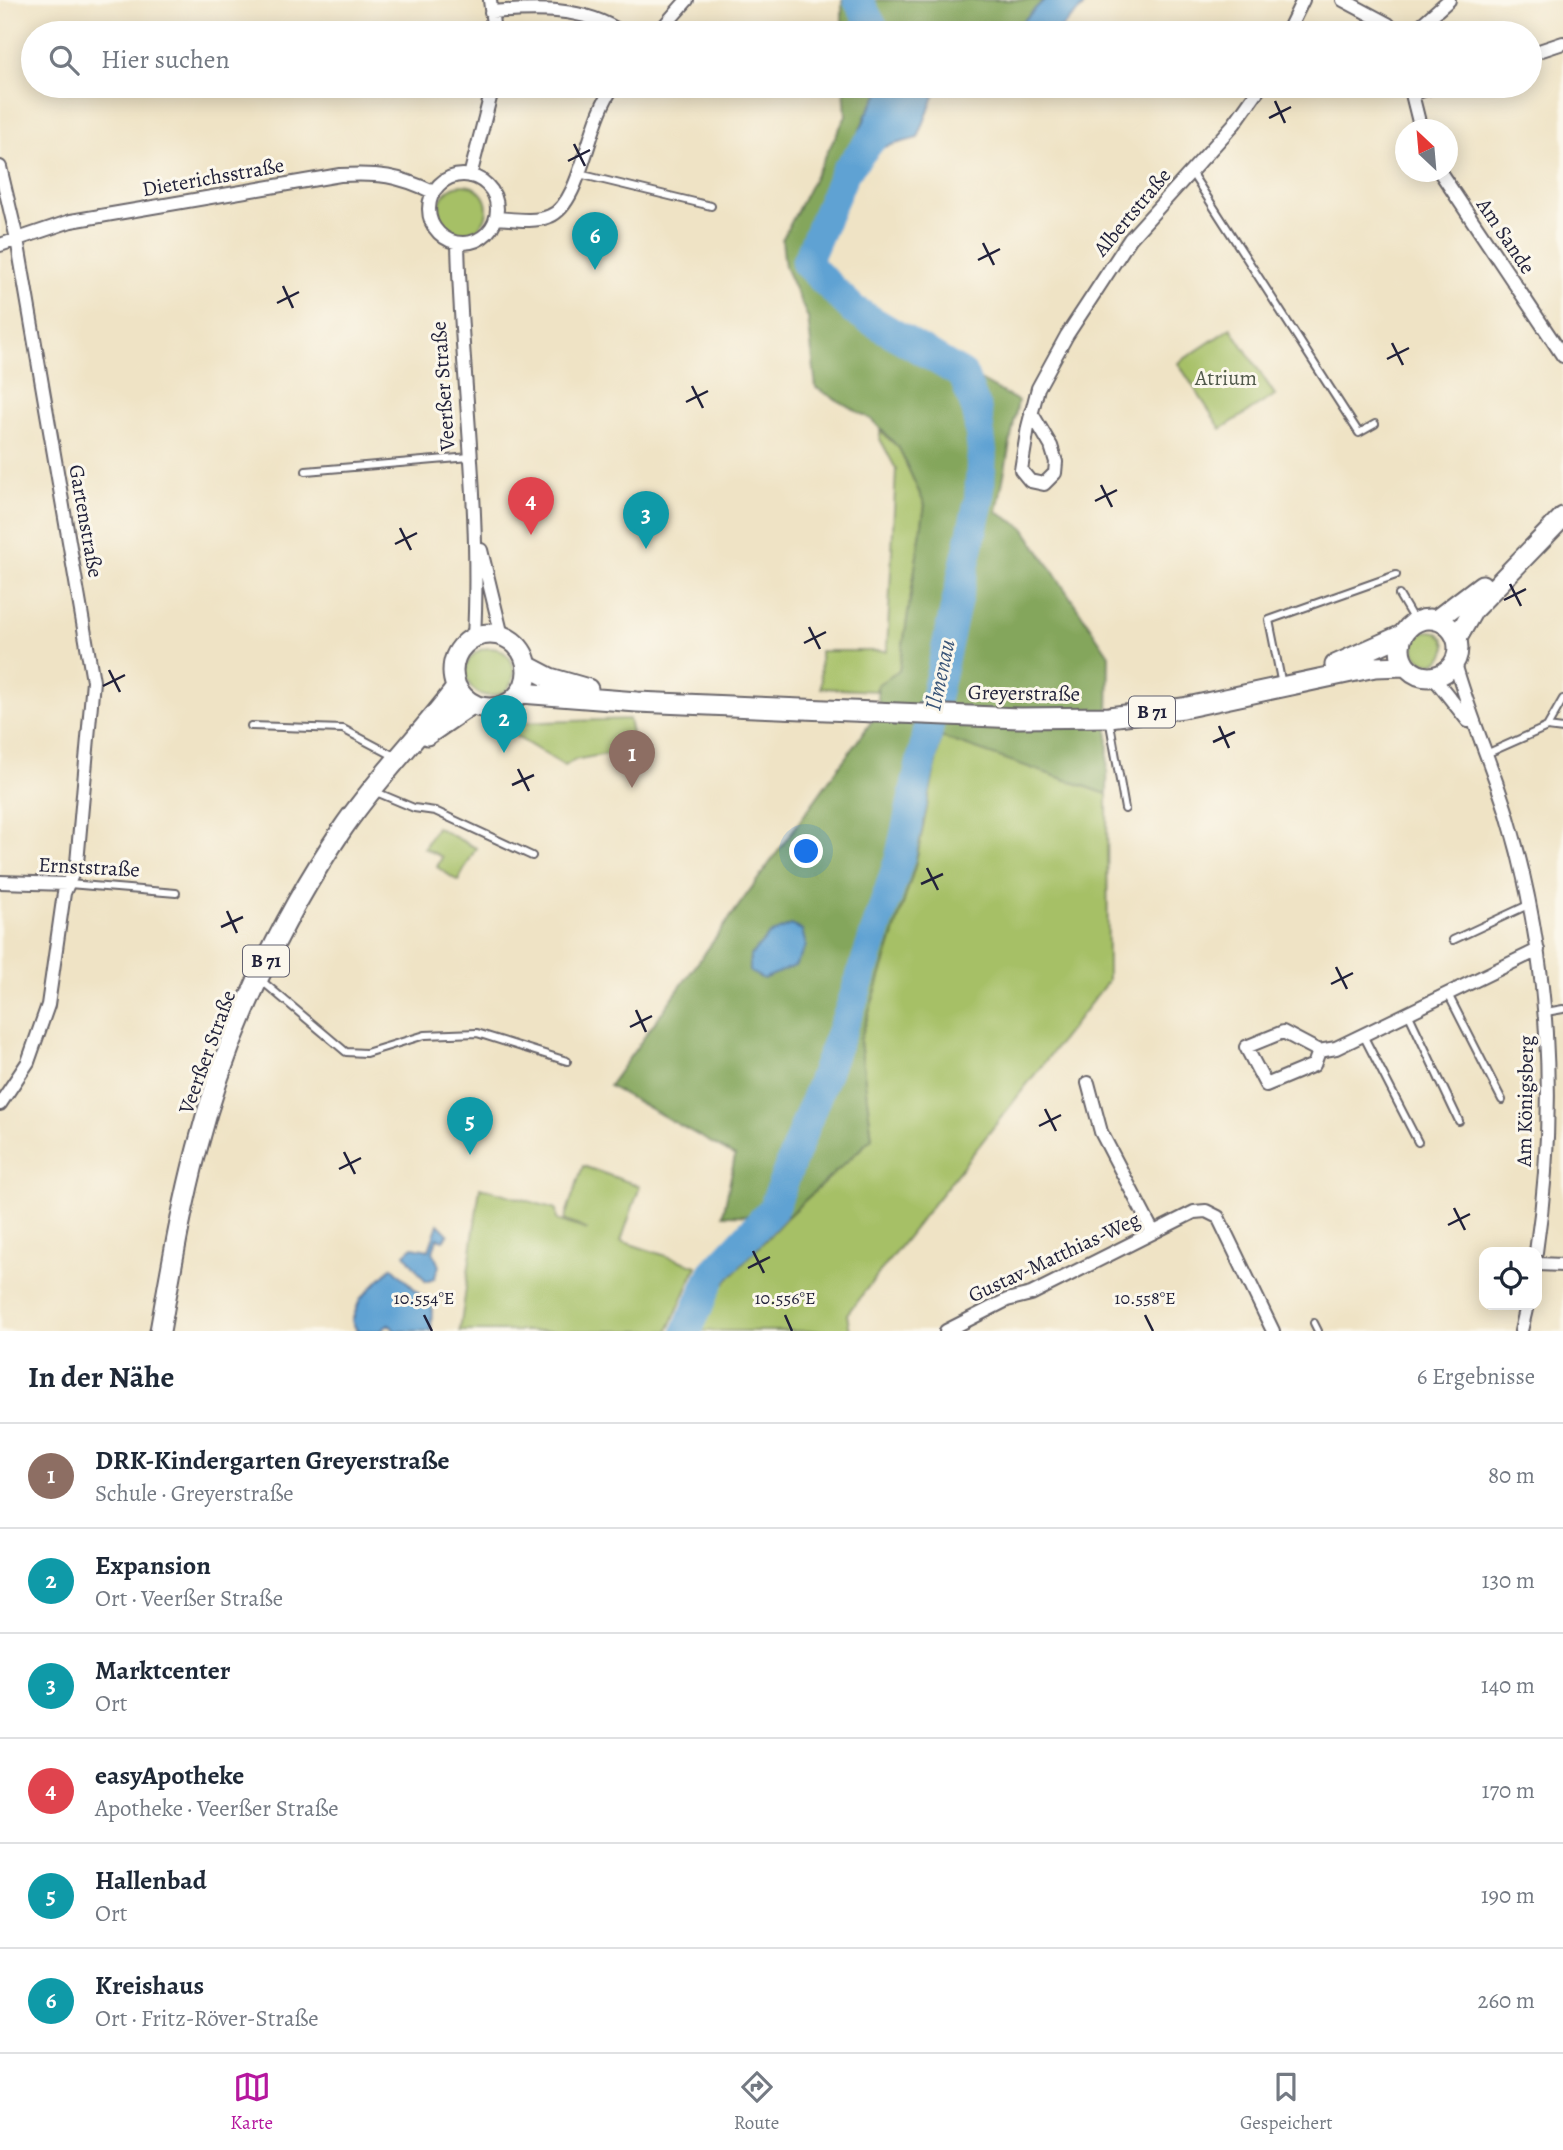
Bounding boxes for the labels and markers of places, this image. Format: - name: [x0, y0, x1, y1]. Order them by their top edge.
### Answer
- pin: 6: [572, 212, 618, 270]
- pin: 4: [508, 477, 554, 535]
- pin: 3: [623, 491, 669, 549]
- pin: 2: [481, 695, 527, 753]
- pin: 1: [609, 730, 655, 788]
- pin: 5: [447, 1097, 493, 1155]

